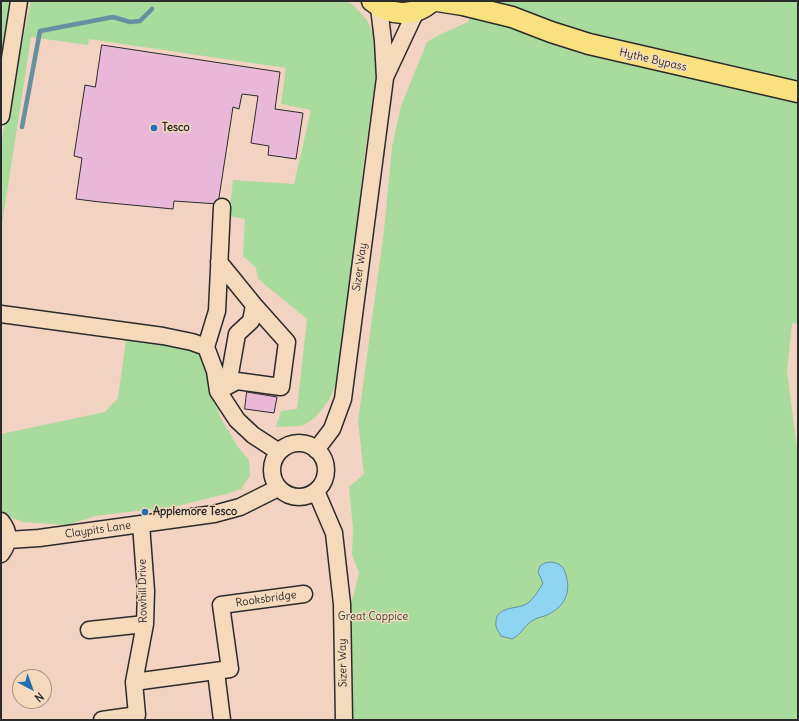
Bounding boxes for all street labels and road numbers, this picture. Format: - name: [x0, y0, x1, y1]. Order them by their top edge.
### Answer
- street label: Hythe Bypass: [618, 46, 688, 74]
- street label: Sizer Way: [350, 242, 370, 292]
- street label: Claypits Lane: [64, 519, 132, 541]
- street label: Rowhill Drive: [136, 559, 150, 623]
- street label: Rooksbridge: [235, 588, 297, 610]
- street label: Sizer Way: [336, 638, 350, 688]

